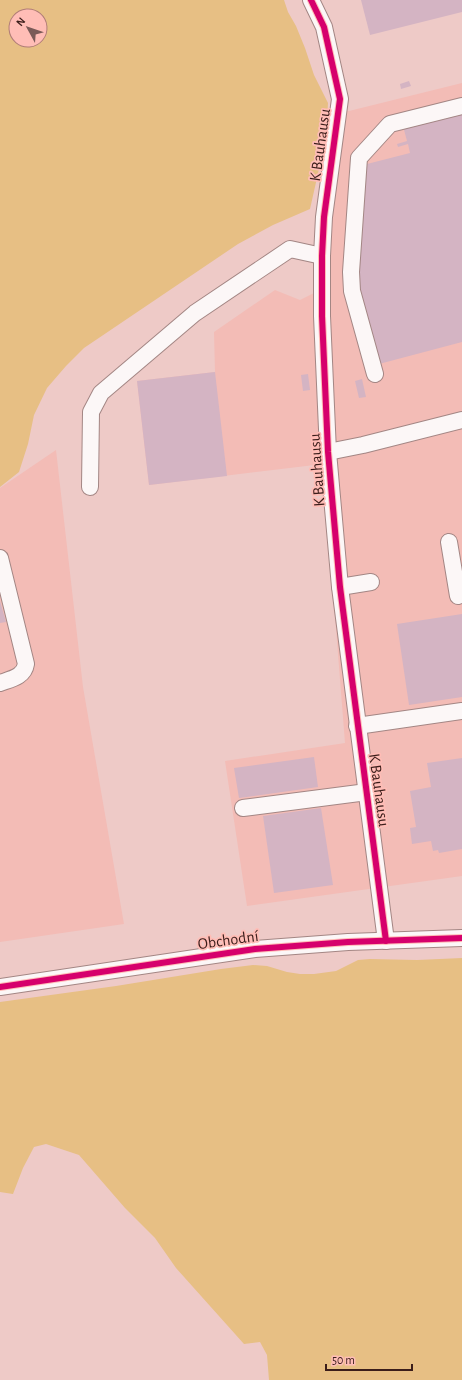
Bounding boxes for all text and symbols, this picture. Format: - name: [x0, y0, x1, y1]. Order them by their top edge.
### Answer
- north arrow: [8, 8, 48, 48]
- text: N: [14, 15, 27, 28]
- street label: K Bauhausu: [307, 107, 333, 183]
- street label: K Bauhausu: [306, 433, 328, 507]
- street label: K Bauhausu: [366, 752, 392, 828]
- street label: Obchodní: [197, 928, 260, 952]
- scale bar: [326, 1346, 412, 1372]
- text: 50 m: [332, 1354, 355, 1366]

